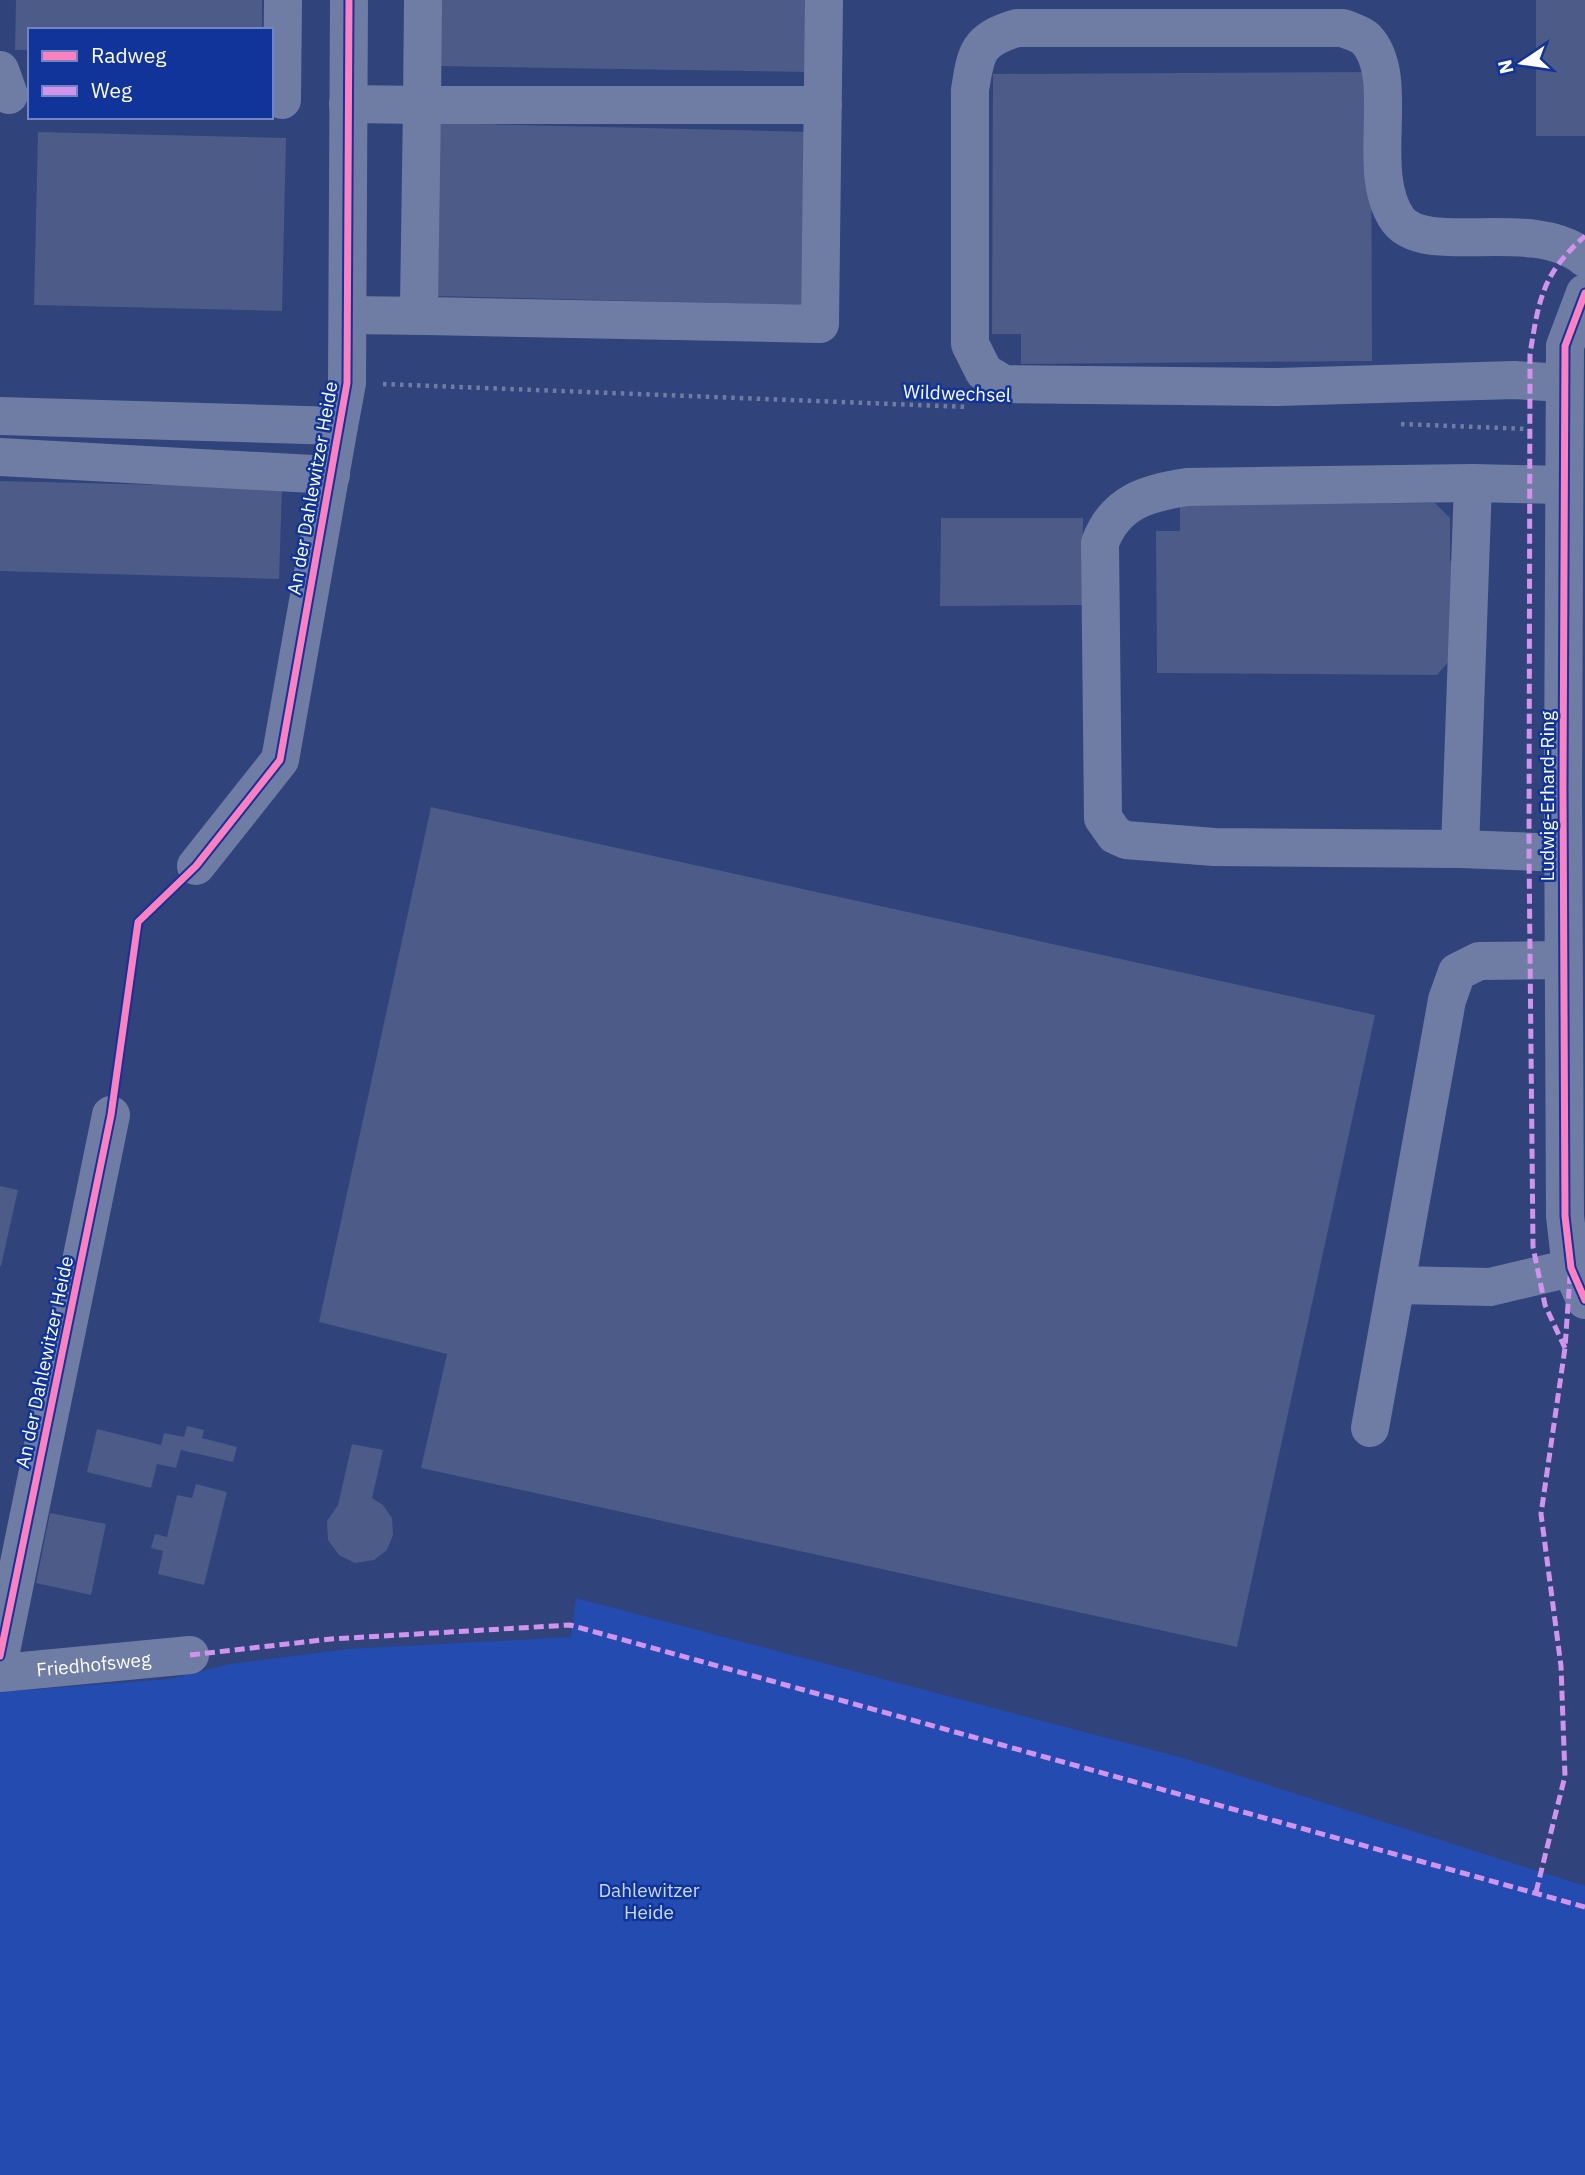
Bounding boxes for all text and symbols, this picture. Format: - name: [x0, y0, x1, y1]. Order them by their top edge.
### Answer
- legend: [28, 28, 273, 119]
- north arrow: [1487, 28, 1557, 98]
- text: Radweg: [91, 41, 166, 69]
- text: N: [1492, 57, 1519, 76]
- text: Weg: [91, 76, 132, 104]
- street label: An der Dahlewitzer Heide: [281, 379, 343, 597]
- street label: Wildwechsel: [903, 379, 1011, 407]
- street label: Ludwig-Erhard-Ring: [1535, 711, 1559, 881]
- street label: An der Dahlewitzer Heide: [10, 1254, 78, 1470]
- street label: Friedhofsweg: [35, 1647, 152, 1682]
- park label: Dahlewitzer Heide: [598, 1878, 700, 1924]

